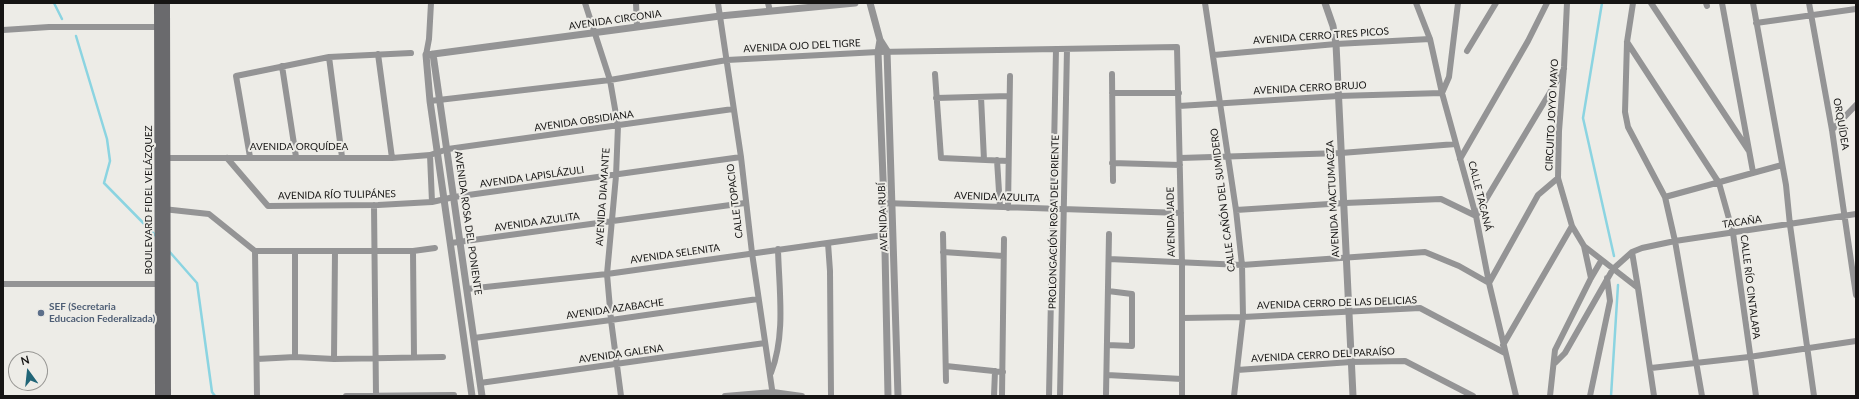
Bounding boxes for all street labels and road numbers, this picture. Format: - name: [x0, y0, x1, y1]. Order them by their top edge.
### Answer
- street label: AVENIDA CIRCONIA: [568, 8, 662, 32]
- street label: AVENIDA CERRO TRES PICOS: [1253, 25, 1389, 47]
- street label: AVENIDA OJO DEL TIGRE: [743, 37, 861, 55]
- street label: CIRCUITO JOYYO MAYO: [1543, 59, 1561, 171]
- street label: AVENIDA CERRO BRUJO: [1253, 79, 1367, 97]
- street label: ORQUÍDEA: [1831, 97, 1851, 151]
- street label: AVENIDA OBSIDIANA: [534, 108, 634, 134]
- street label: BOULEVARD FIDEL VELÁZQUEZ: [143, 125, 155, 275]
- street label: CALLE CAÑÓN DEL SUMIDERO: [1208, 127, 1238, 273]
- street label: PROLONGACIÓN ROSA DEL ORIENTE: [1046, 135, 1062, 309]
- street label: AVENIDA MACTUMACZA: [1324, 140, 1342, 258]
- street label: AVENIDA ORQUÍDEA: [250, 141, 348, 153]
- street label: AVENIDA DIAMANTE: [594, 147, 612, 247]
- street label: AVENIDA ROSA DEL PONIENTE: [452, 150, 484, 296]
- street label: CALLE TACANÁ: [1466, 160, 1494, 232]
- street label: CALLE TOPACIO: [724, 163, 746, 239]
- street label: AVENIDA LAPISLÁZULI: [479, 164, 585, 190]
- street label: AVENIDA RUBÍ: [876, 182, 890, 252]
- street label: AVENIDA JADE: [1164, 187, 1178, 257]
- street label: AVENIDA RÍO TULIPÁNES: [278, 188, 396, 202]
- street label: AVENIDA AZULITA: [954, 190, 1040, 204]
- street label: AVENIDA AZULITA: [494, 210, 580, 234]
- street label: TACAÑA: [1722, 213, 1762, 231]
- street label: CALLE RÍO CINTALAPA: [1738, 234, 1762, 340]
- street label: AVENIDA SELENITA: [629, 242, 721, 266]
- street label: AVENIDA CERRO DE LAS DELICIAS: [1257, 294, 1417, 312]
- street label: AVENIDA AZABACHE: [565, 296, 665, 322]
- street label: AVENIDA GALENA: [578, 342, 664, 366]
- street label: AVENIDA CERRO DEL PARAÍSO: [1251, 345, 1395, 365]

